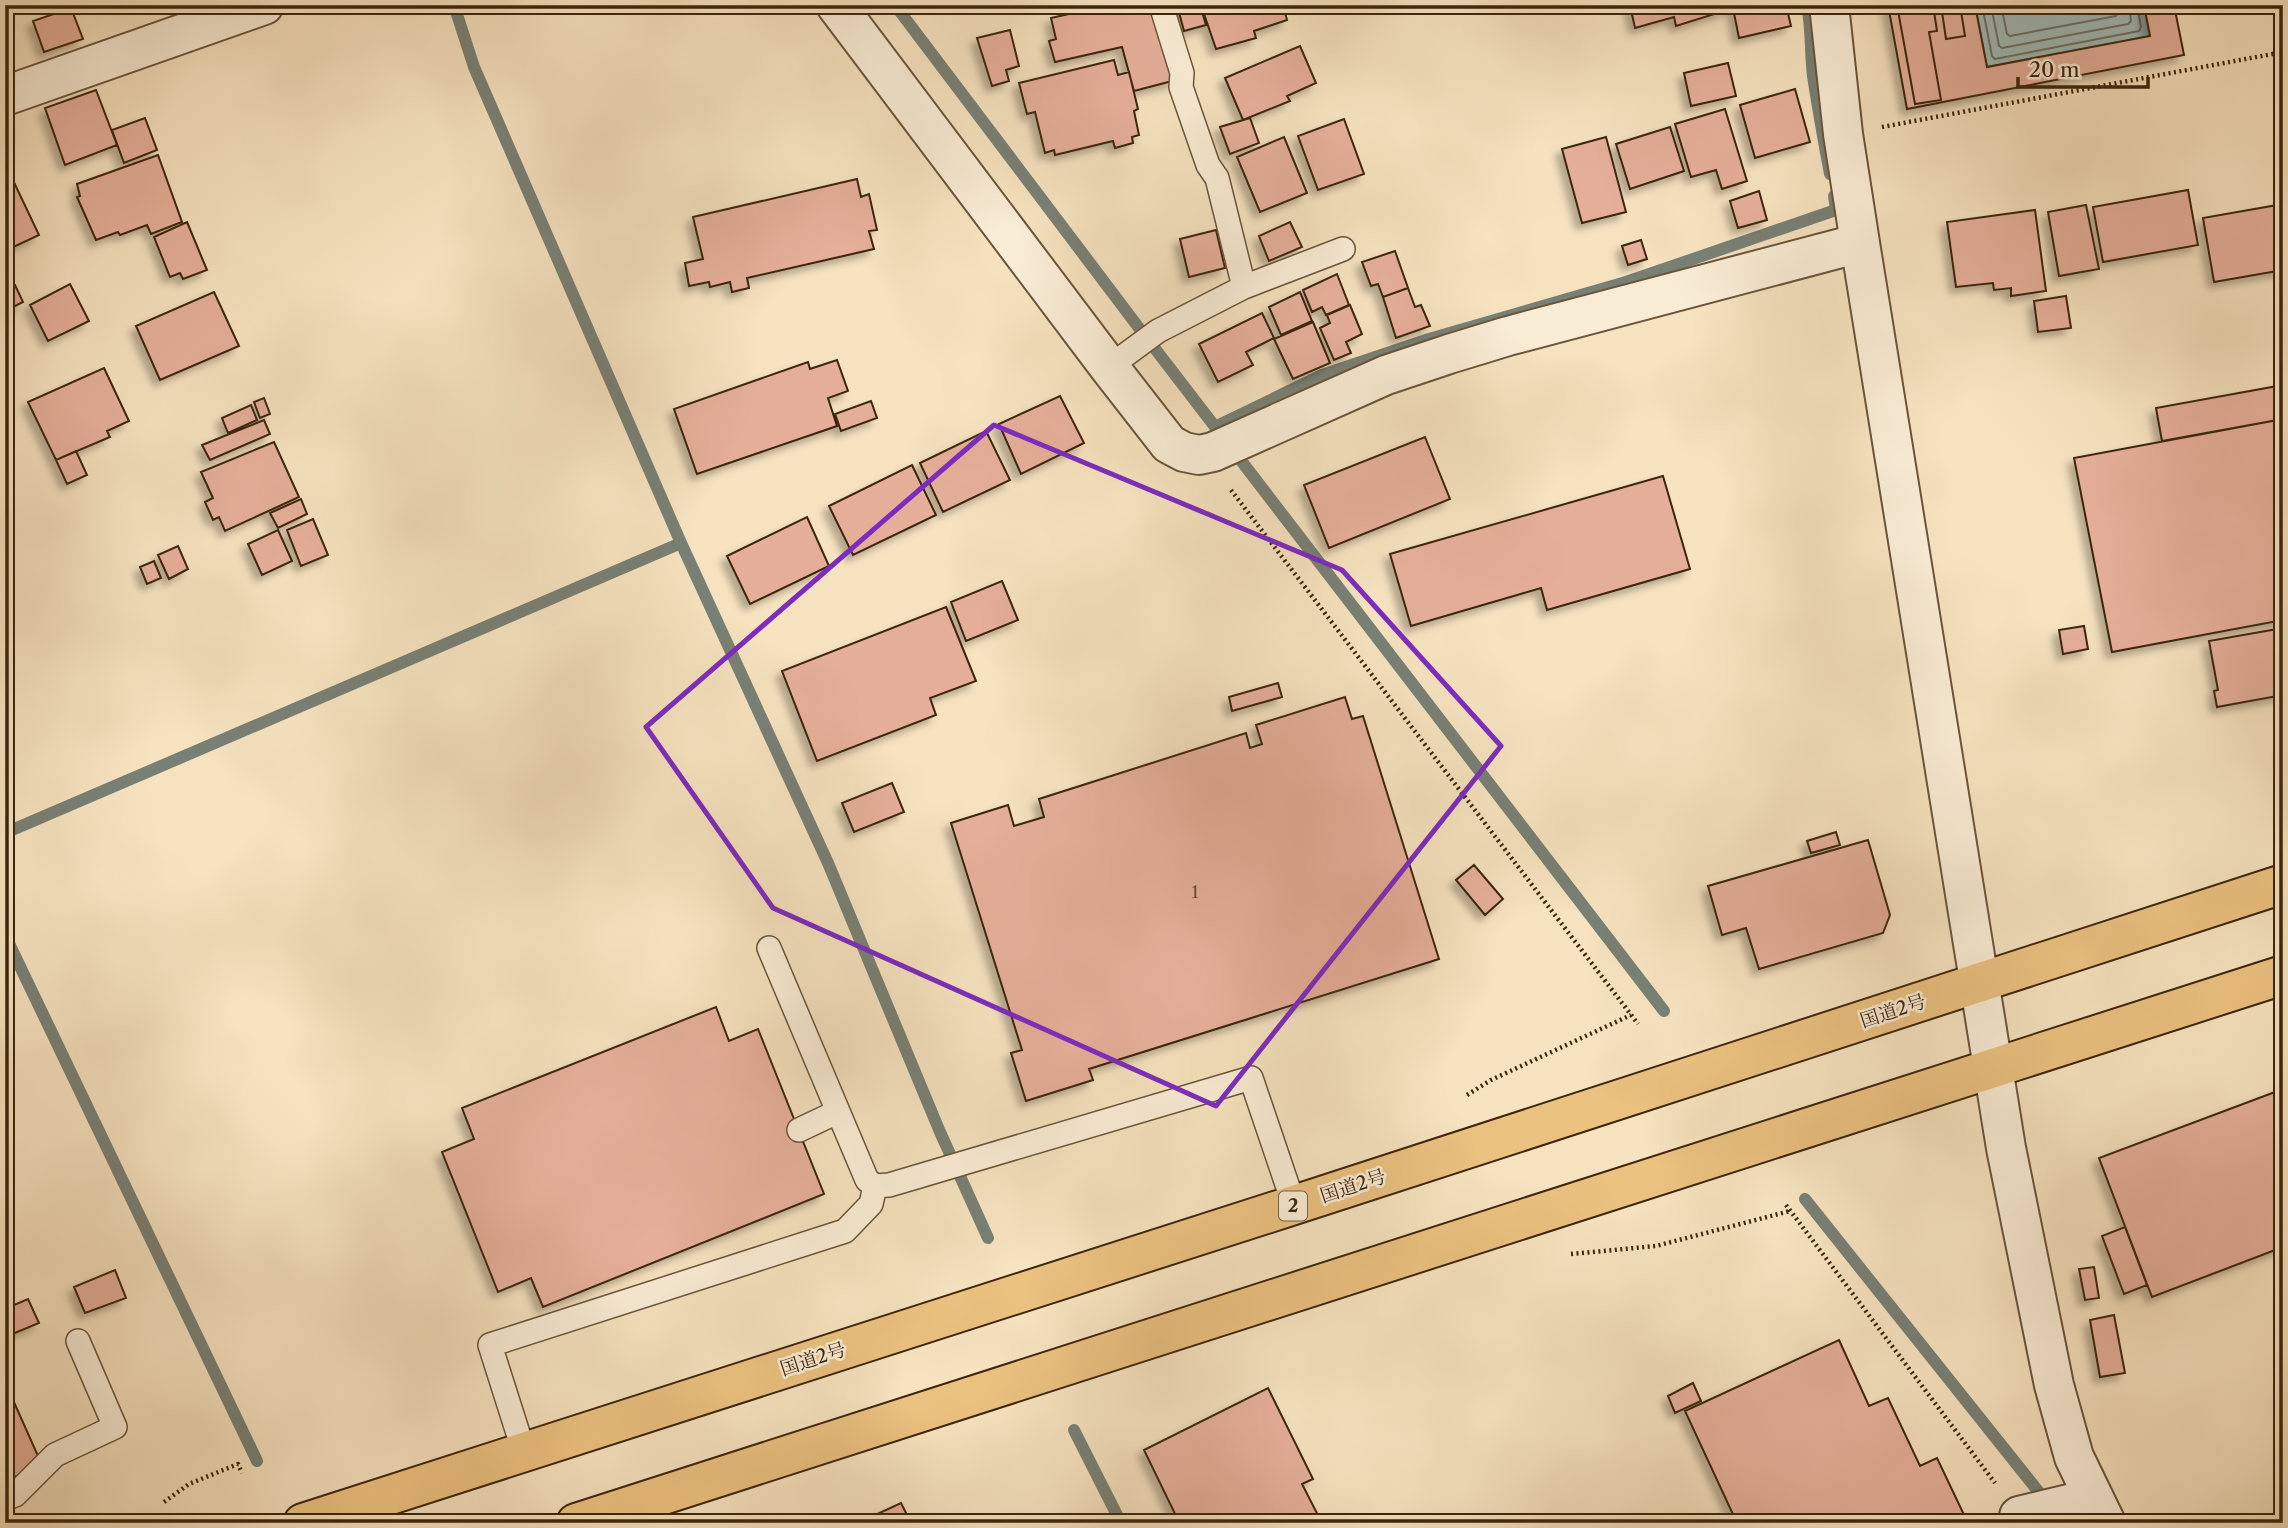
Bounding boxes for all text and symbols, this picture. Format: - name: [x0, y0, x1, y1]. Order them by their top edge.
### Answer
- scale bar: [2018, 46, 2148, 90]
- text: 20 m: [2029, 57, 2080, 82]
- house number: 1: [1192, 882, 1199, 902]
- street label: 国道2号: [1857, 990, 1929, 1032]
- street label: 国道2号: [1317, 1165, 1389, 1207]
- road number: 2: [1279, 1191, 1307, 1220]
- street label: 国道2号: [777, 1338, 849, 1380]

